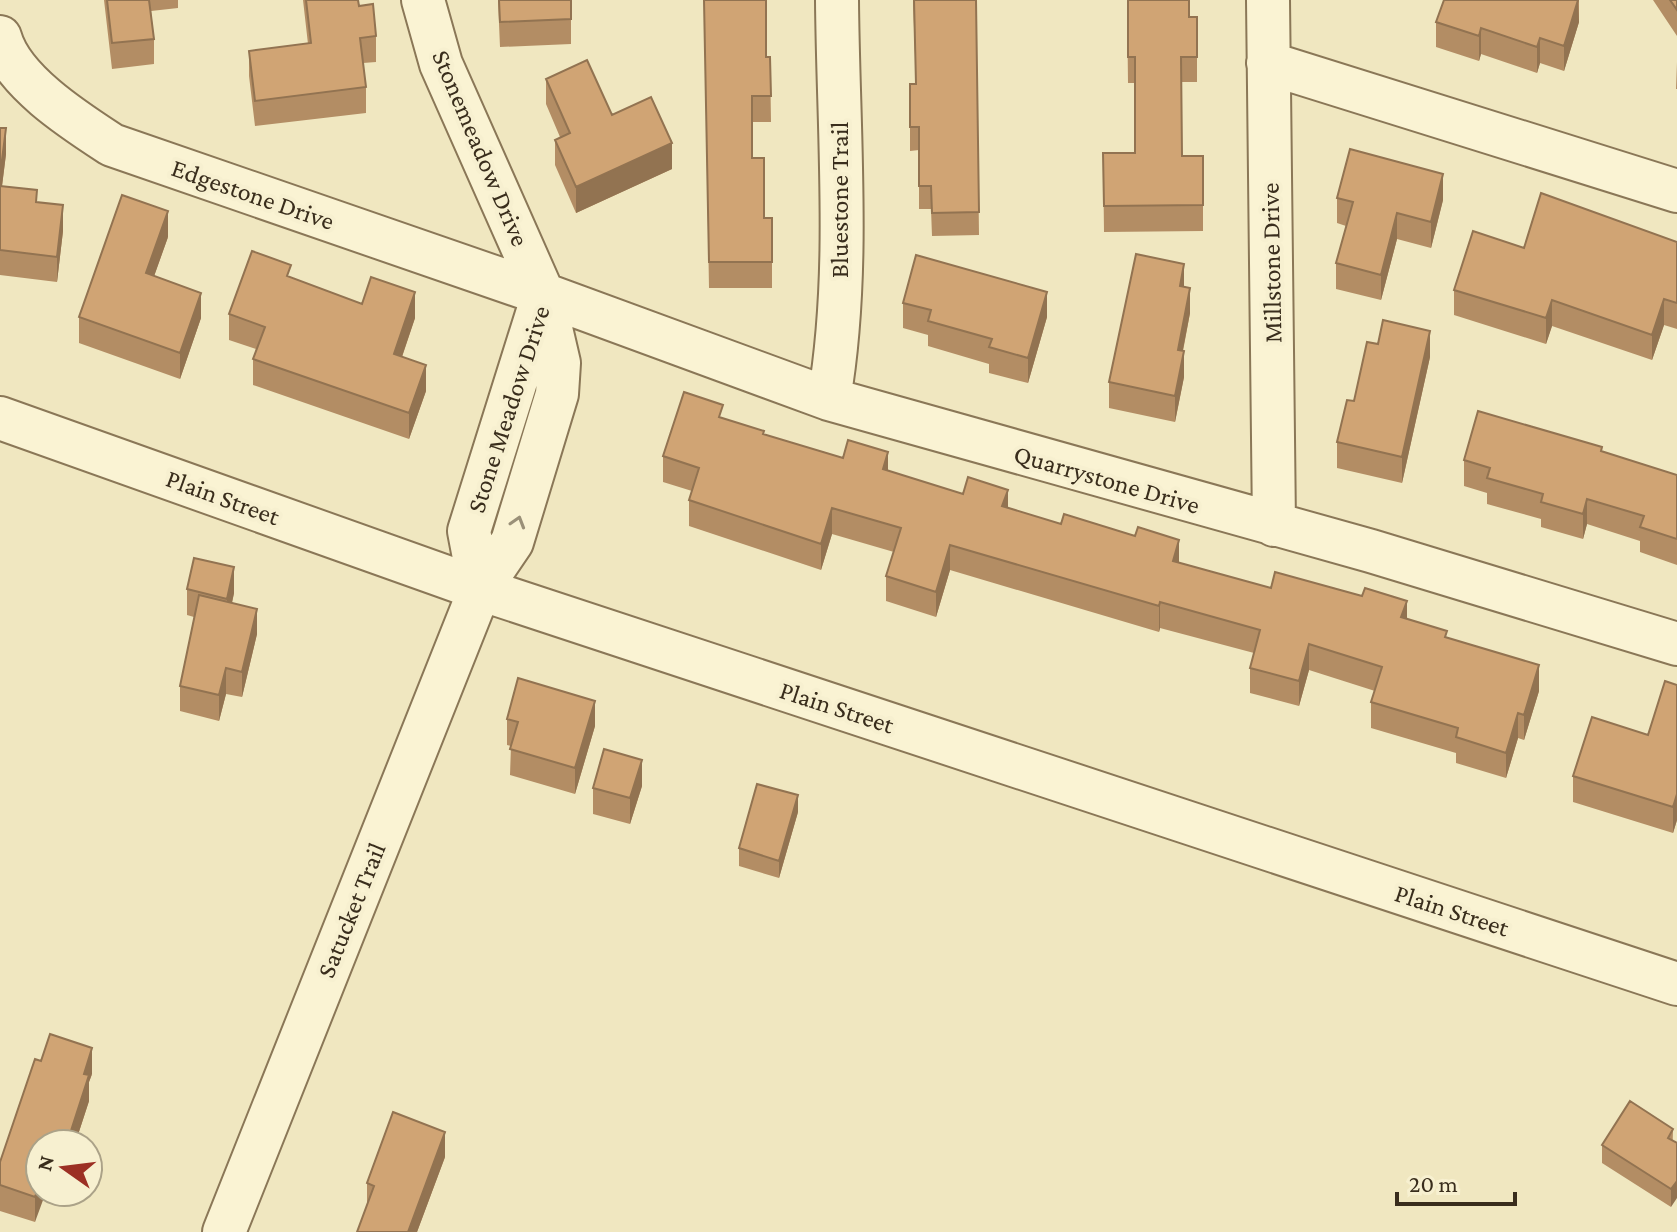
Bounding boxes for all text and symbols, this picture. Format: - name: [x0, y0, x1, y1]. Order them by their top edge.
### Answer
- street label: Stonemeadow Drive: [426, 46, 535, 251]
- street label: Bluestone Trail: [825, 122, 854, 278]
- street label: Edgestone Drive: [168, 153, 338, 236]
- street label: Millstone Drive: [1256, 183, 1287, 343]
- street label: Stone Meadow Drive: [461, 302, 556, 516]
- street label: Quarrystone Drive: [1011, 439, 1203, 520]
- street label: Plain Street: [162, 464, 284, 531]
- one-way arrow: [509, 516, 525, 530]
- street label: Plain Street: [776, 675, 898, 740]
- street label: Satucket Trail: [311, 838, 392, 982]
- street label: Plain Street: [1391, 878, 1513, 943]
- north arrow: [24, 1128, 104, 1208]
- text: N: [31, 1153, 59, 1174]
- scale bar: [1397, 1156, 1515, 1206]
- text: 20 m: [1409, 1170, 1458, 1197]

